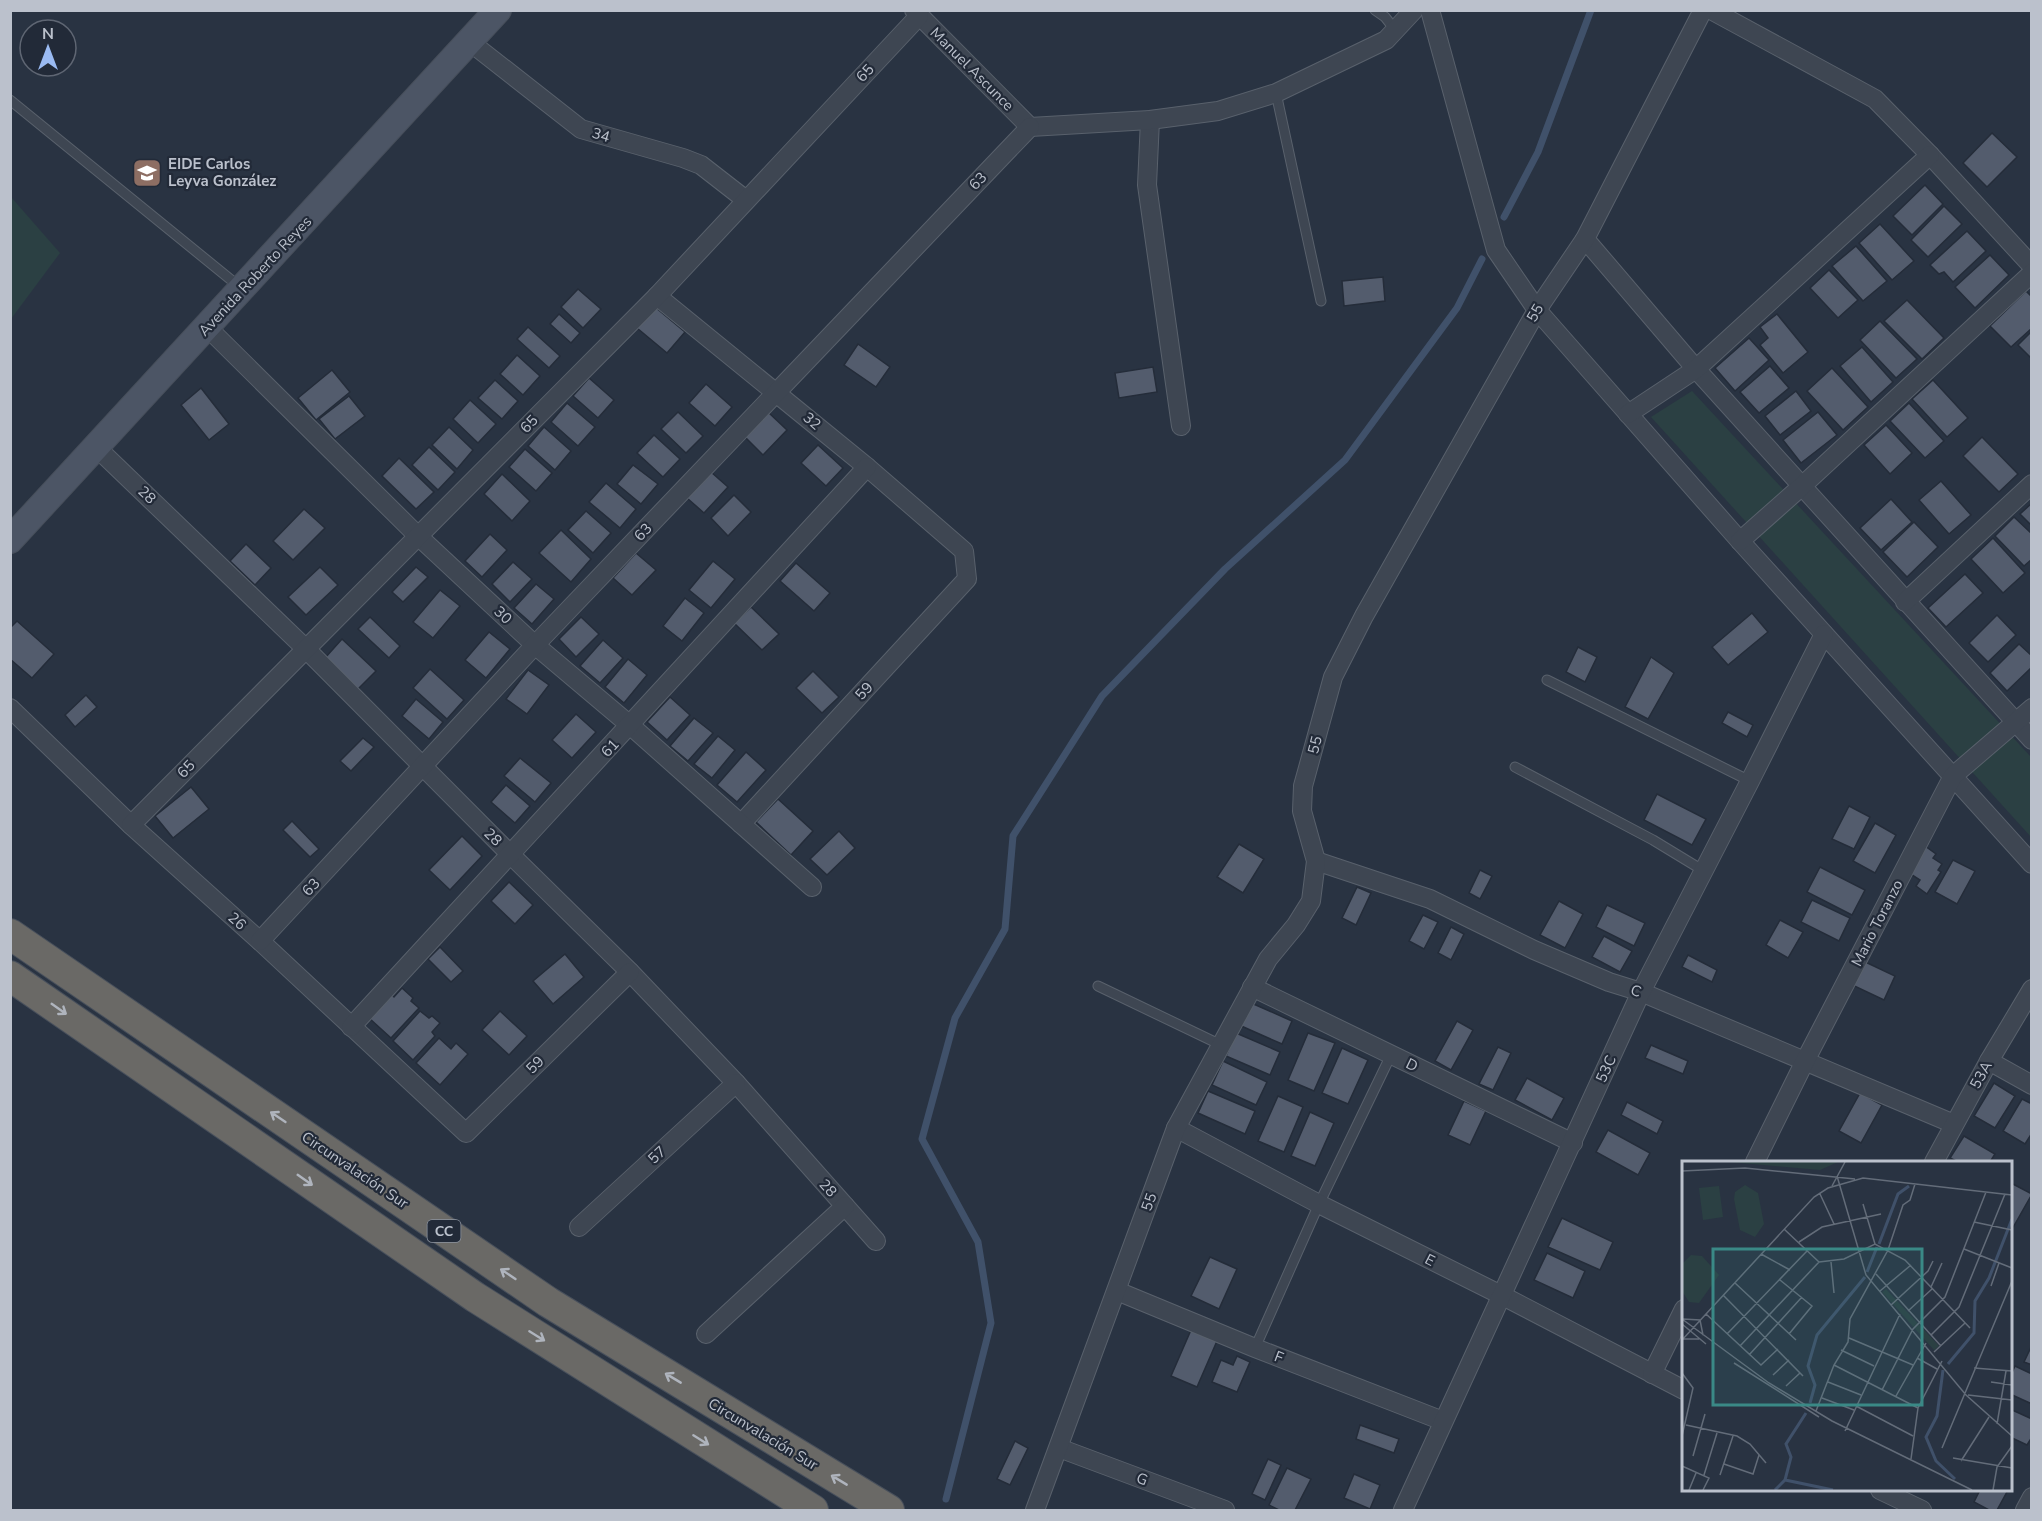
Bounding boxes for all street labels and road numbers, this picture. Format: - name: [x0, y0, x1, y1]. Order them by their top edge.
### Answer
- street label: Manuel Ascunce: [926, 23, 1018, 115]
- street label: 65: [852, 60, 878, 86]
- street label: 34: [590, 123, 612, 147]
- street label: 63: [965, 168, 991, 194]
- street label: Avenida Roberto Reyes: [194, 212, 316, 340]
- street label: 55: [1522, 300, 1548, 326]
- street label: 32: [799, 408, 825, 434]
- street label: 65: [516, 411, 542, 437]
- street label: 28: [134, 482, 160, 508]
- street label: 63: [630, 519, 656, 545]
- street label: 30: [490, 602, 516, 628]
- street label: 59: [851, 678, 877, 704]
- street label: 55: [1303, 734, 1327, 756]
- street label: 61: [597, 735, 623, 761]
- street label: 65: [173, 756, 199, 782]
- street label: 28: [480, 824, 506, 850]
- street label: 63: [298, 874, 324, 900]
- street label: Mario Toranzo: [1847, 876, 1907, 970]
- street label: 26: [224, 908, 250, 934]
- street label: C: [1628, 980, 1644, 1002]
- street label: 59: [522, 1052, 548, 1078]
- street label: 53C: [1591, 1052, 1621, 1086]
- street label: D: [1403, 1054, 1421, 1076]
- street label: 53A: [1965, 1057, 1997, 1093]
- street label: Circunvalación Sur: [298, 1127, 413, 1214]
- street label: 57: [644, 1142, 670, 1168]
- street label: 28: [815, 1175, 841, 1201]
- street label: 55: [1137, 1190, 1161, 1214]
- road number: CC: [428, 1220, 460, 1242]
- street label: E: [1422, 1249, 1438, 1271]
- street label: F: [1272, 1346, 1286, 1368]
- street label: Circunvalación Sur: [704, 1393, 822, 1475]
- street label: G: [1133, 1468, 1151, 1490]

